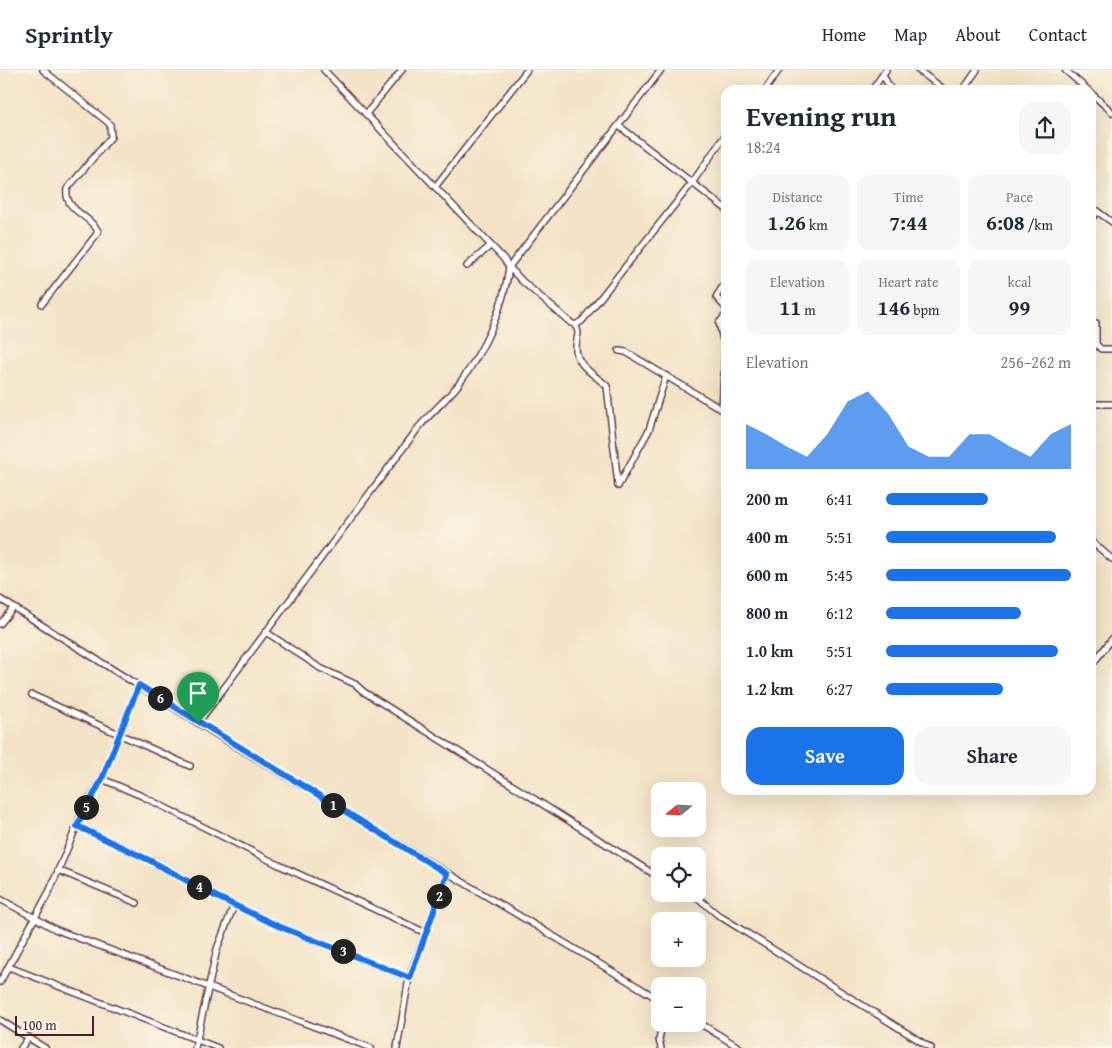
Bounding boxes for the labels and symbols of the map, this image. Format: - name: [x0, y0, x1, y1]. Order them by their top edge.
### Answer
- pin: [177, 672, 219, 723]
- pin: 6: [148, 686, 172, 710]
- north arrow: [651, 782, 706, 838]
- pin: 1: [320, 792, 346, 818]
- pin: 5: [74, 794, 98, 820]
- pin: 4: [186, 874, 212, 900]
- pin: 2: [426, 884, 452, 908]
- pin: 3: [330, 938, 356, 964]
- scale bar: [15, 1013, 94, 1036]

